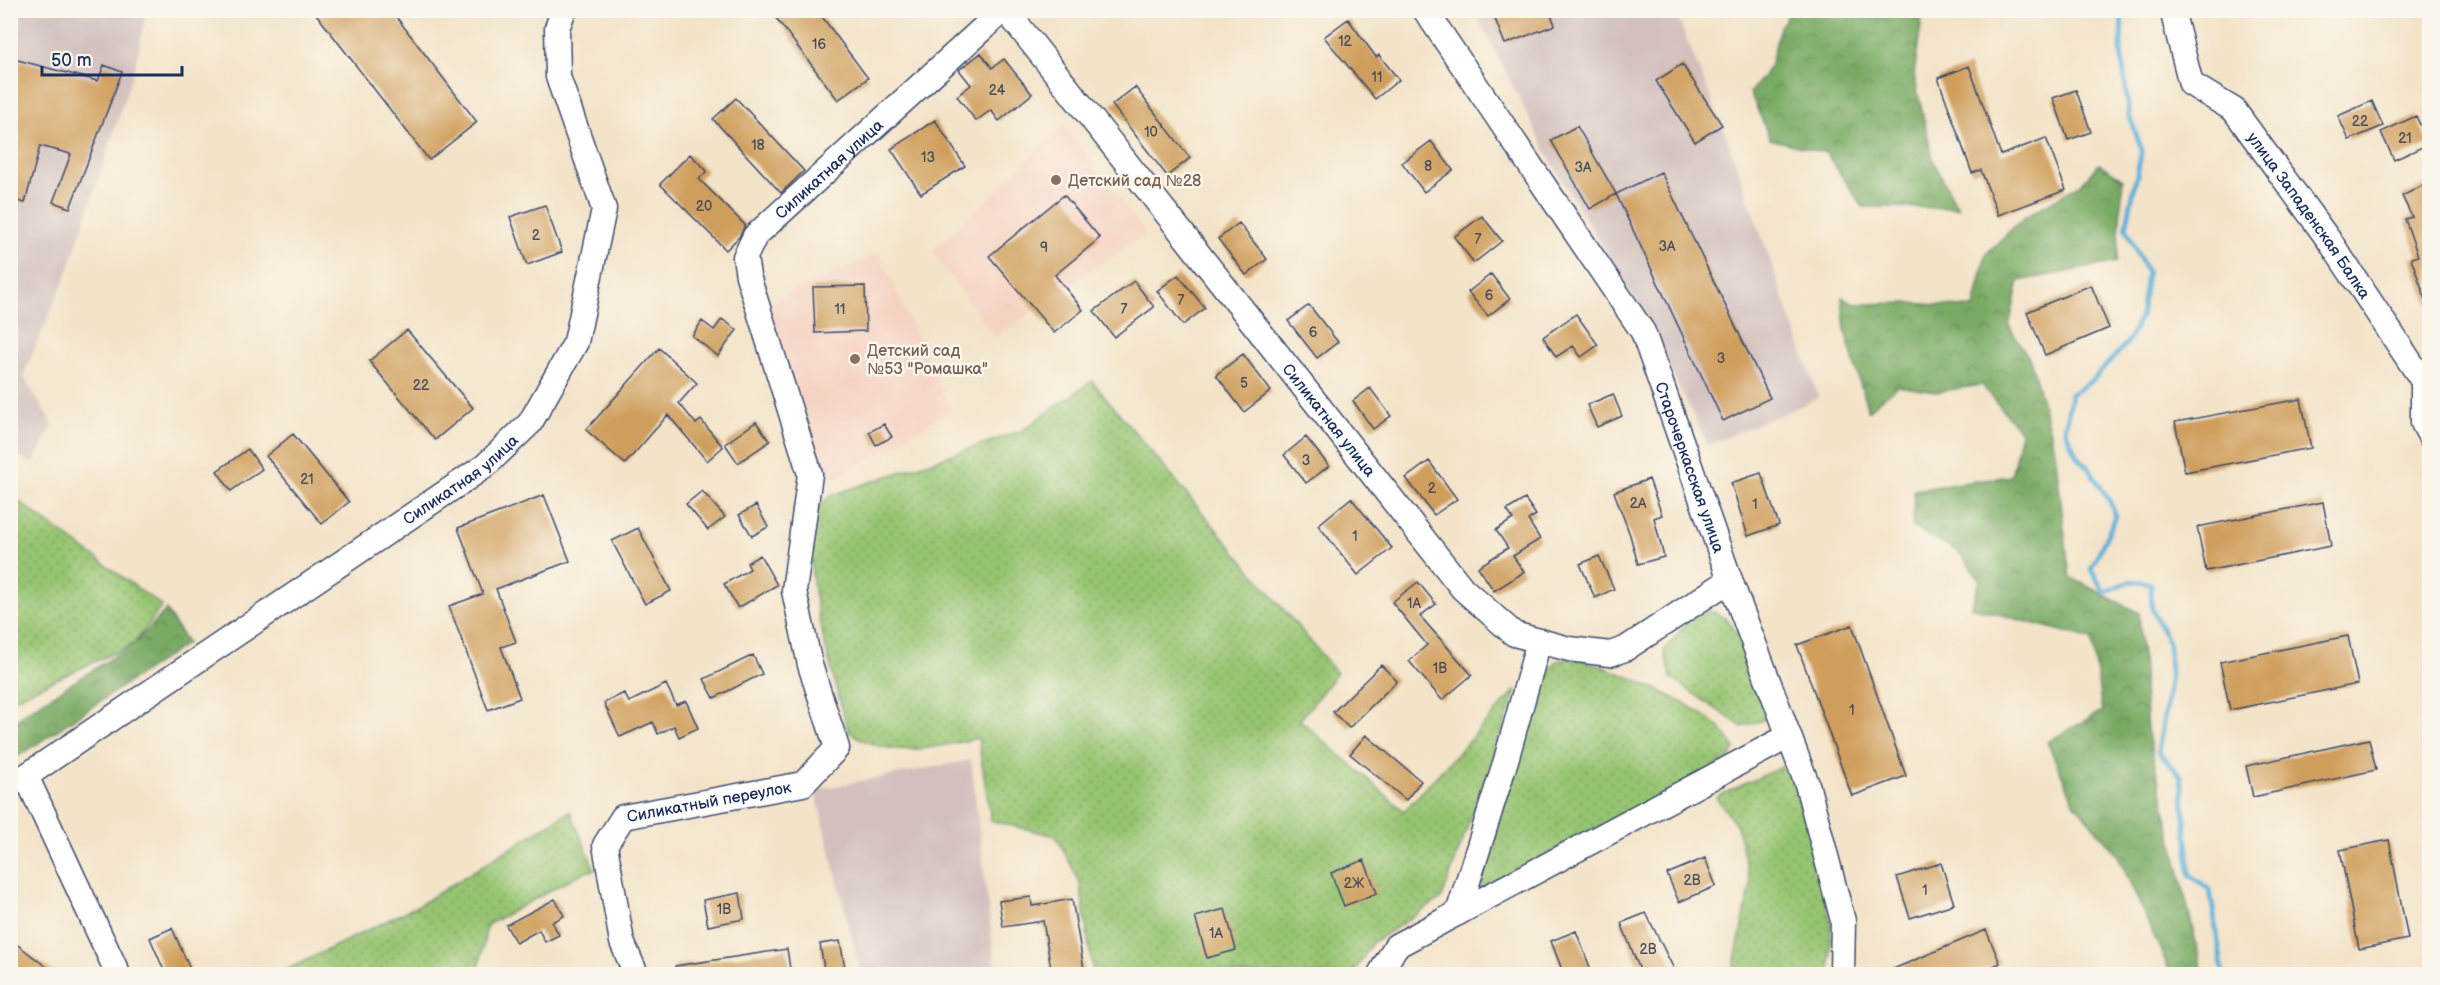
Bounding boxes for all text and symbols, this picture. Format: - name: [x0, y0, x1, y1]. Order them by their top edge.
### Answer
- house number: 12: [1338, 33, 1353, 50]
- house number: 16: [812, 36, 826, 53]
- scale bar: [42, 39, 182, 77]
- text: 50 m: [51, 50, 92, 71]
- house number: 11: [1372, 69, 1382, 86]
- house number: 24: [989, 82, 1006, 99]
- house number: 22: [2352, 113, 2369, 130]
- street label: Силикатная улица: [772, 116, 888, 224]
- house number: 10: [1144, 124, 1158, 141]
- street label: улица Западенская Балка: [2242, 129, 2374, 303]
- house number: 21: [2398, 130, 2412, 147]
- house number: 18: [751, 137, 765, 154]
- house number: 13: [921, 149, 935, 166]
- house number: 8: [1424, 158, 1432, 175]
- house number: 3А: [1574, 159, 1592, 176]
- place label: Детский сад №28: [1068, 172, 1201, 191]
- marker: Детский сад №28: [1049, 173, 1063, 187]
- house number: 20: [696, 198, 712, 215]
- house number: 2: [532, 227, 541, 244]
- house number: 7: [1475, 231, 1482, 248]
- house number: 3А: [1658, 238, 1676, 255]
- house number: 9: [1040, 239, 1048, 256]
- house number: 6: [1485, 287, 1494, 304]
- house number: 7: [1178, 292, 1185, 309]
- house number: 11: [835, 301, 845, 318]
- house number: 7: [1121, 301, 1128, 318]
- house number: 6: [1309, 324, 1318, 341]
- place label: Детский сад №53 "Ромашка": [867, 342, 988, 379]
- house number: 3: [1717, 350, 1725, 367]
- marker: Детский сад №53 "Ромашка": [848, 352, 862, 366]
- street label: Силикатная улица: [1278, 360, 1379, 482]
- house number: 5: [1240, 375, 1248, 392]
- house number: 22: [413, 377, 430, 394]
- street label: Старочеркасская улица: [1650, 380, 1728, 556]
- street label: Силикатная улица: [400, 431, 523, 530]
- house number: 3: [1302, 452, 1310, 469]
- house number: 21: [300, 471, 314, 488]
- house number: 2: [1428, 480, 1437, 497]
- house number: 2А: [1630, 495, 1647, 512]
- house number: 1: [1752, 496, 1758, 513]
- house number: 1: [1352, 528, 1358, 545]
- house number: 1А: [1407, 595, 1421, 612]
- house number: 1В: [1433, 660, 1447, 677]
- house number: 1: [1849, 702, 1855, 719]
- street label: Силикатный переулок: [626, 778, 793, 827]
- house number: 2В: [1683, 872, 1701, 889]
- house number: 2Ж: [1344, 875, 1365, 892]
- house number: 1: [1922, 882, 1928, 899]
- house number: 1В: [717, 901, 731, 918]
- house number: 1А: [1209, 925, 1223, 942]
- house number: 2В: [1639, 941, 1657, 958]

